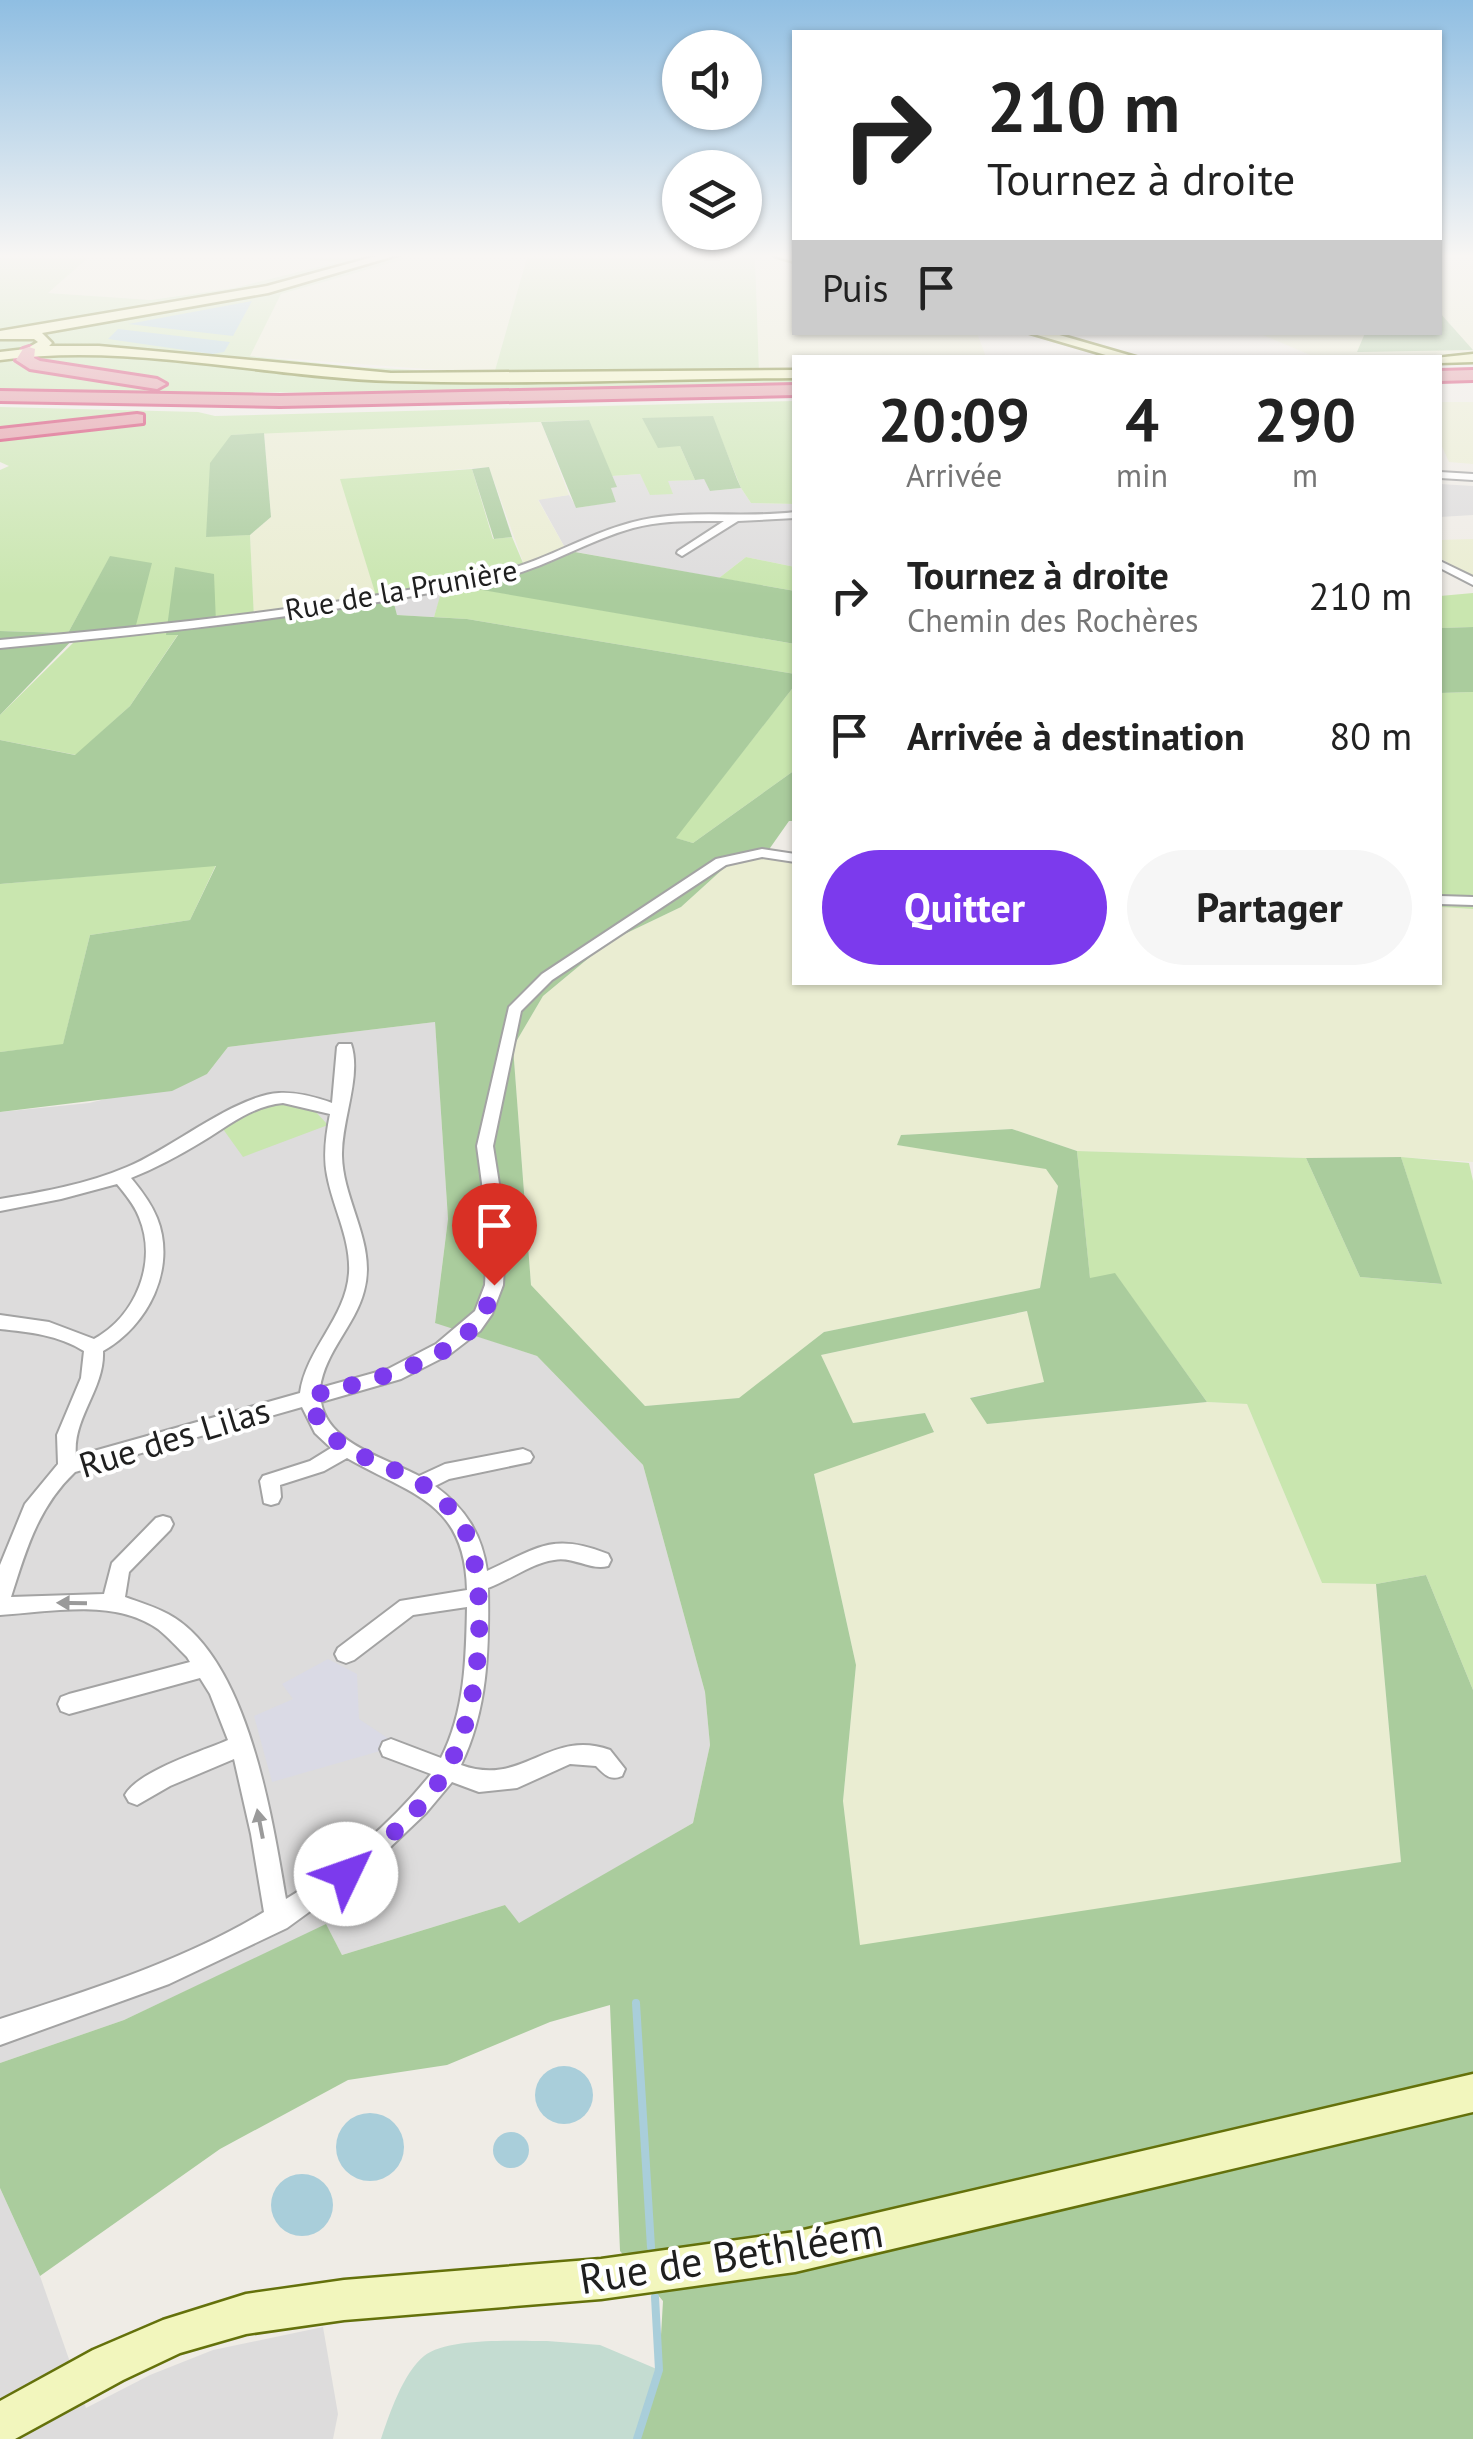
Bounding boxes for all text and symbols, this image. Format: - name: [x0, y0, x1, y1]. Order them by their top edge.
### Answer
- map controls: [662, 30, 762, 250]
- button: sound: [662, 30, 762, 130]
- text: 210 m: [987, 61, 1180, 151]
- icon: right: [822, 70, 952, 200]
- text: Tournez à droite: [987, 149, 1295, 207]
- button: layers: [662, 150, 762, 250]
- icon: arrive: [909, 260, 964, 315]
- text: Puis: [822, 263, 889, 312]
- text: 20:09: [878, 380, 1030, 458]
- text: 4: [1125, 380, 1159, 458]
- text: 290: [1254, 380, 1356, 458]
- text: Arrivée: [906, 454, 1002, 496]
- text: min: [1116, 454, 1168, 496]
- text: m: [1292, 454, 1318, 496]
- street label: Rue de la Prunière: [282, 549, 520, 629]
- text: Tournez à droite: [907, 550, 1169, 599]
- icon: right: [822, 568, 877, 623]
- text: 210 m: [1309, 571, 1412, 620]
- text: Chemin des Rochères: [907, 599, 1199, 641]
- icon: arrive: [822, 708, 877, 763]
- text: Arrivée à destination: [907, 711, 1245, 760]
- text: 80 m: [1330, 711, 1412, 760]
- button: Quitter: [822, 850, 1107, 965]
- button: Partager: [1127, 850, 1412, 965]
- pin: [452, 1183, 537, 1286]
- icon: arrive: [467, 1198, 522, 1253]
- street label: Rue des Lilas: [73, 1386, 275, 1488]
- one-way arrow: [55, 1595, 87, 1611]
- one-way arrow: [252, 1808, 267, 1839]
- position arrow: [294, 1822, 398, 1926]
- street label: Rue de Bethléem: [575, 2204, 887, 2306]

